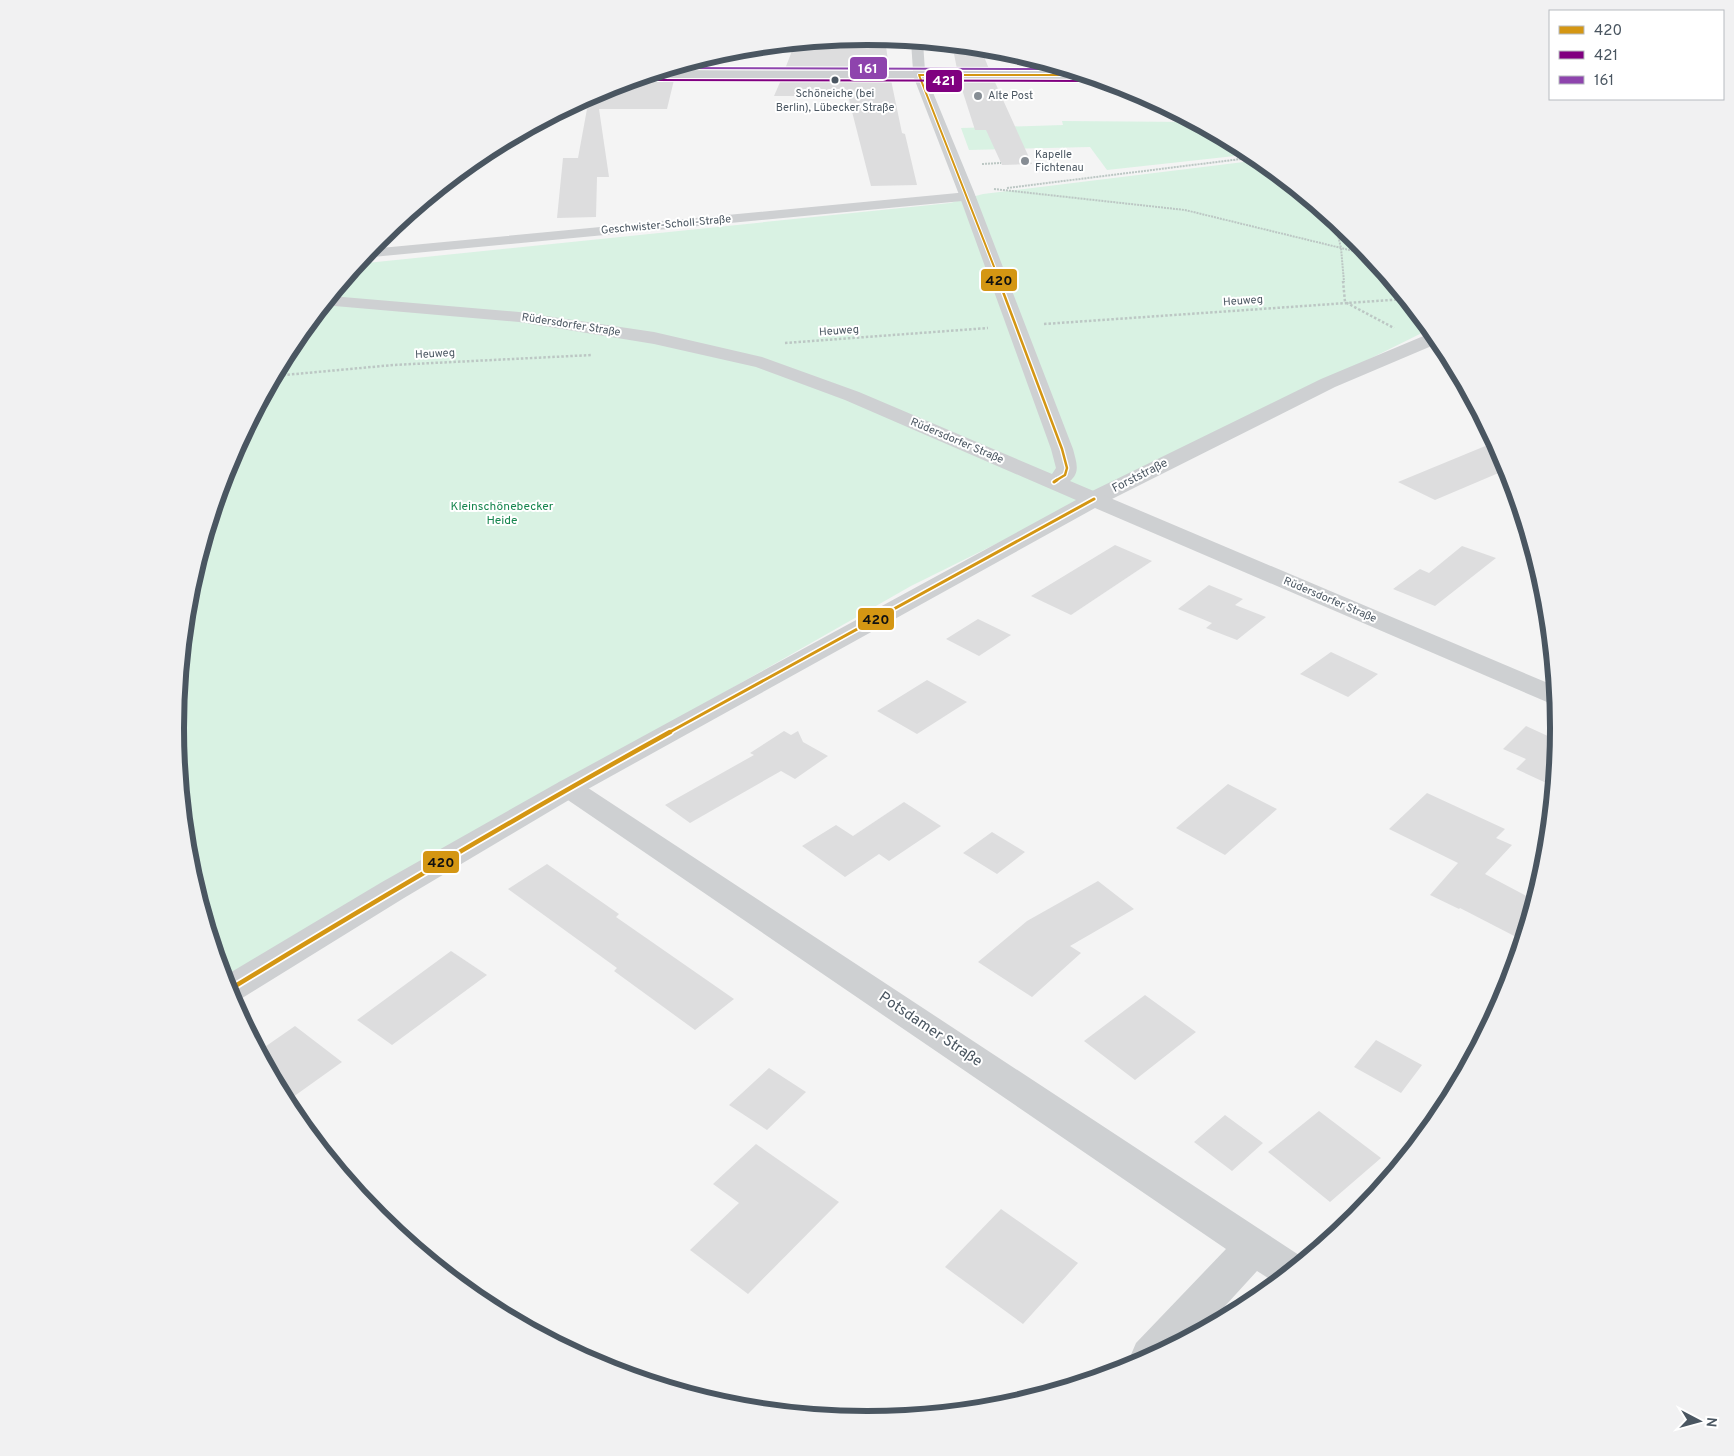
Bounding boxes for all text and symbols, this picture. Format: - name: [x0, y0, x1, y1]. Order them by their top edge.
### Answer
- legend: [1549, 10, 1724, 100]
- text: 420: [1594, 22, 1622, 41]
- text: 421: [1594, 47, 1618, 66]
- line badge: 161: [849, 56, 888, 80]
- text: 161: [858, 61, 878, 78]
- line badge: 421: [925, 69, 963, 93]
- text: 161: [1594, 72, 1614, 91]
- text: 421: [932, 73, 956, 90]
- marker: Schöneiche (bei Berlin), Lübecker Straße: [830, 75, 840, 85]
- place label: Schöneiche (bei Berlin), Lübecker Straße: [776, 87, 894, 115]
- place label: Alte Post: [988, 89, 1033, 103]
- marker: Alte Post: [972, 90, 984, 102]
- place label: Kapelle Fichtenau: [1035, 148, 1084, 175]
- marker: Kapelle Fichtenau: [1019, 155, 1031, 167]
- street label: Geschwister-Scholl-Straße: [600, 212, 732, 238]
- line badge: 420: [980, 268, 1018, 292]
- text: 420: [986, 273, 1012, 290]
- street label: Heuweg: [1223, 293, 1263, 309]
- street label: Rüdersdorfer Straße: [521, 310, 621, 340]
- street label: Heuweg: [819, 323, 859, 339]
- street label: Heuweg: [415, 346, 455, 362]
- street label: Rüdersdorfer Straße: [908, 415, 1006, 467]
- street label: Forststraße: [1110, 455, 1170, 497]
- park label: Kleinschönebecker Heide: [451, 499, 554, 529]
- street label: Rüdersdorfer Straße: [1281, 574, 1379, 626]
- line badge: 420: [857, 607, 895, 631]
- text: 420: [863, 612, 889, 629]
- line badge: 420: [422, 850, 460, 874]
- text: 420: [428, 855, 454, 872]
- street label: Potsdamer Straße: [875, 988, 985, 1072]
- north arrow: [1674, 1396, 1724, 1446]
- text: N: [1701, 1416, 1719, 1428]

